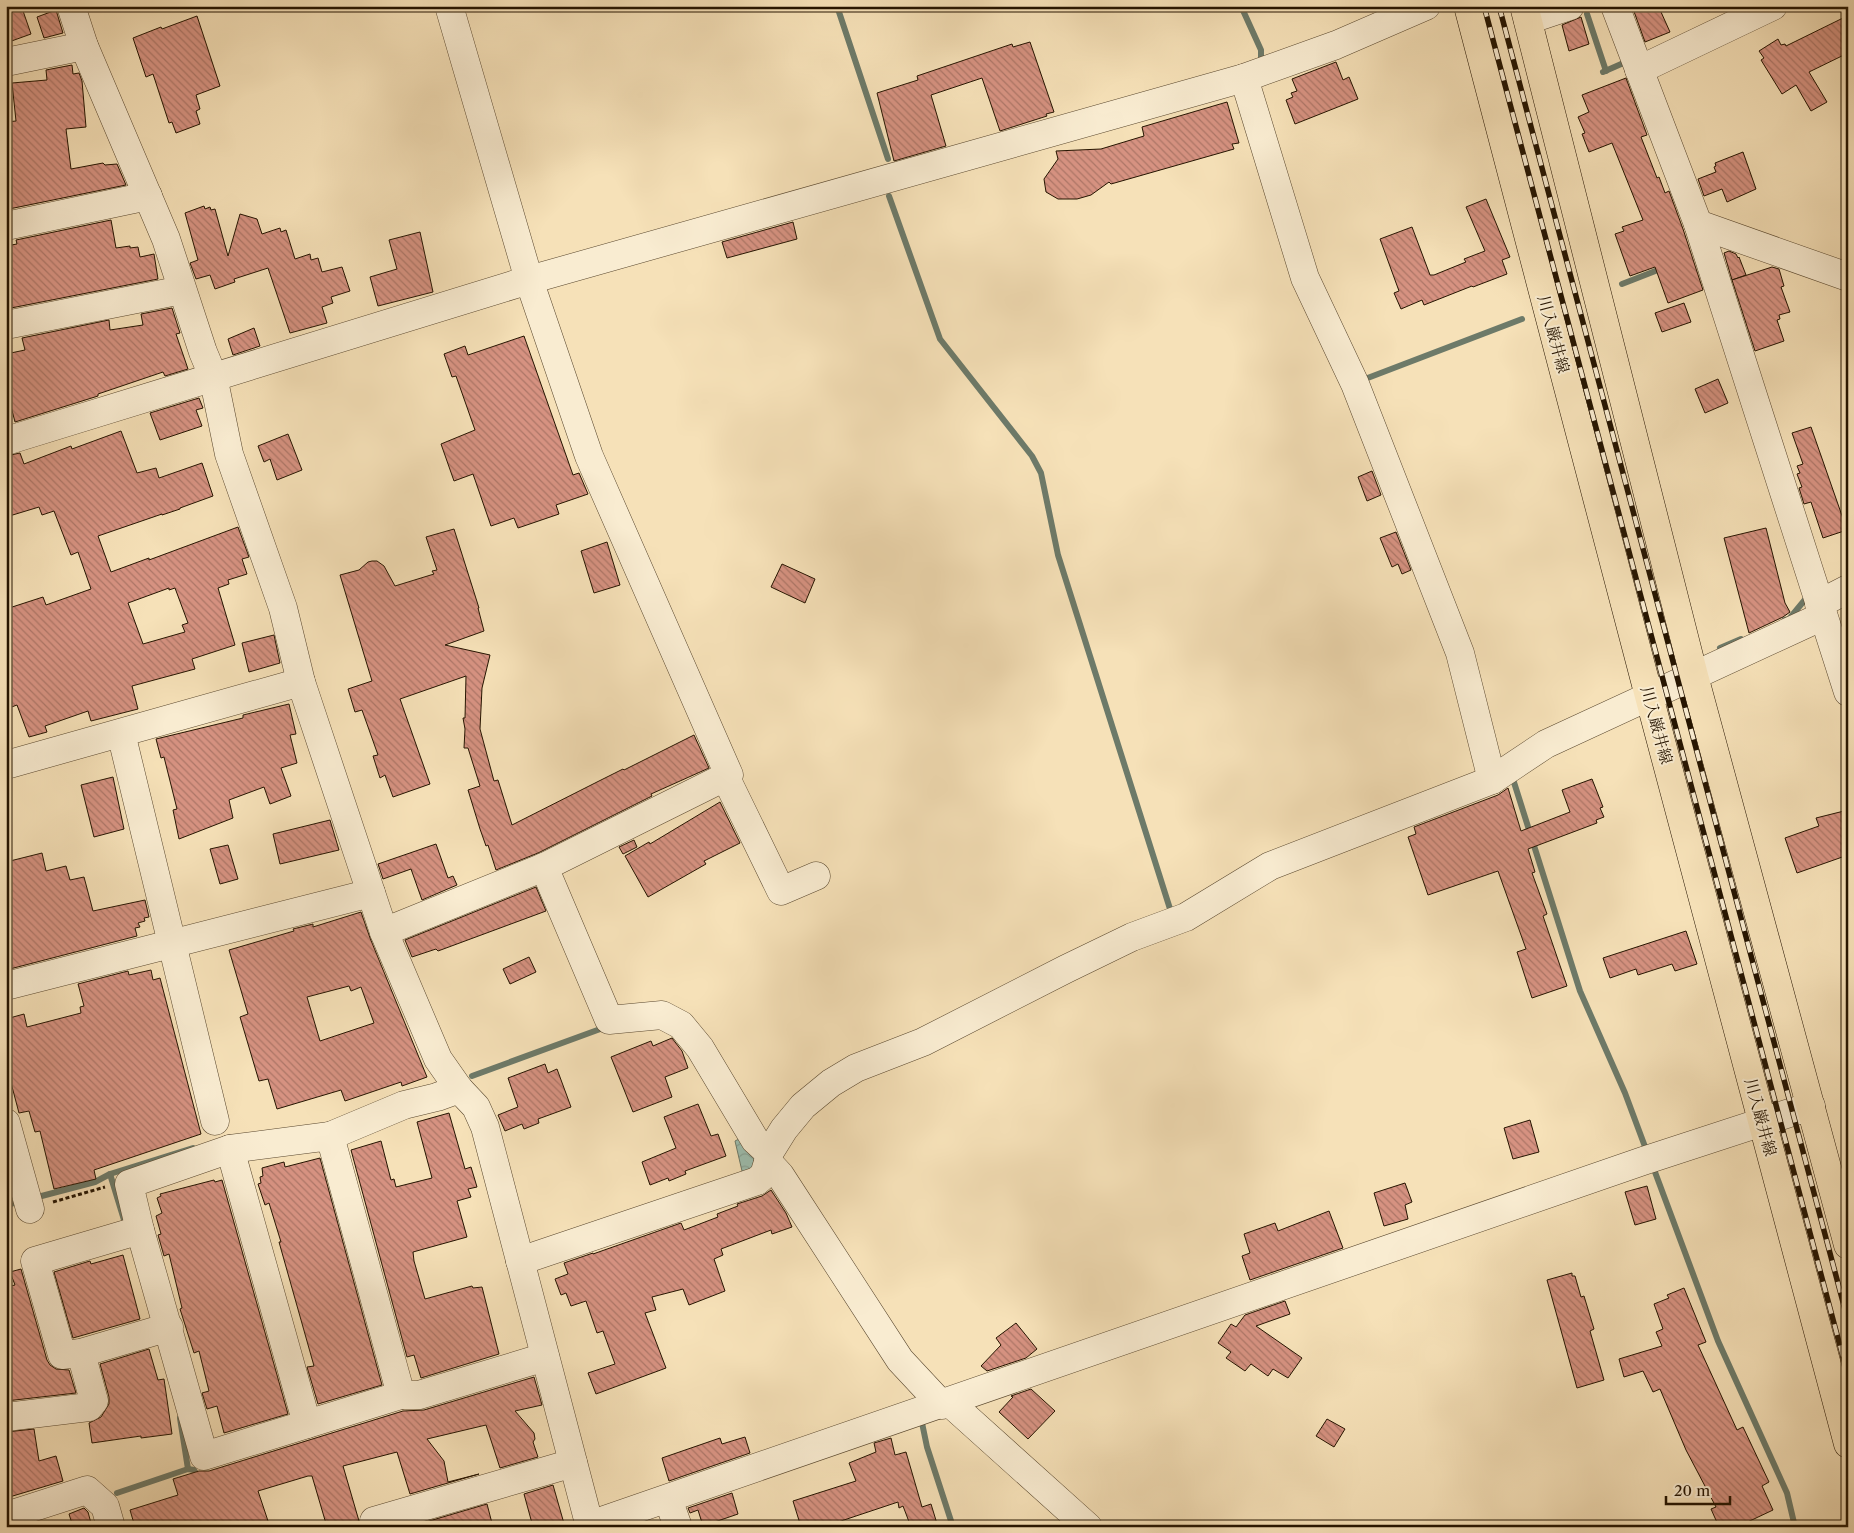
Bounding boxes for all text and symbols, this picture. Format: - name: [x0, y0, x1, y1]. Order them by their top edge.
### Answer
- street label: 川入巌井線: [1534, 293, 1574, 375]
- street label: 川入巌井線: [1637, 684, 1677, 766]
- street label: 川入巌井線: [1741, 1076, 1781, 1158]
- scale bar: [1666, 1473, 1730, 1505]
- text: 20 m: [1674, 1481, 1710, 1500]

